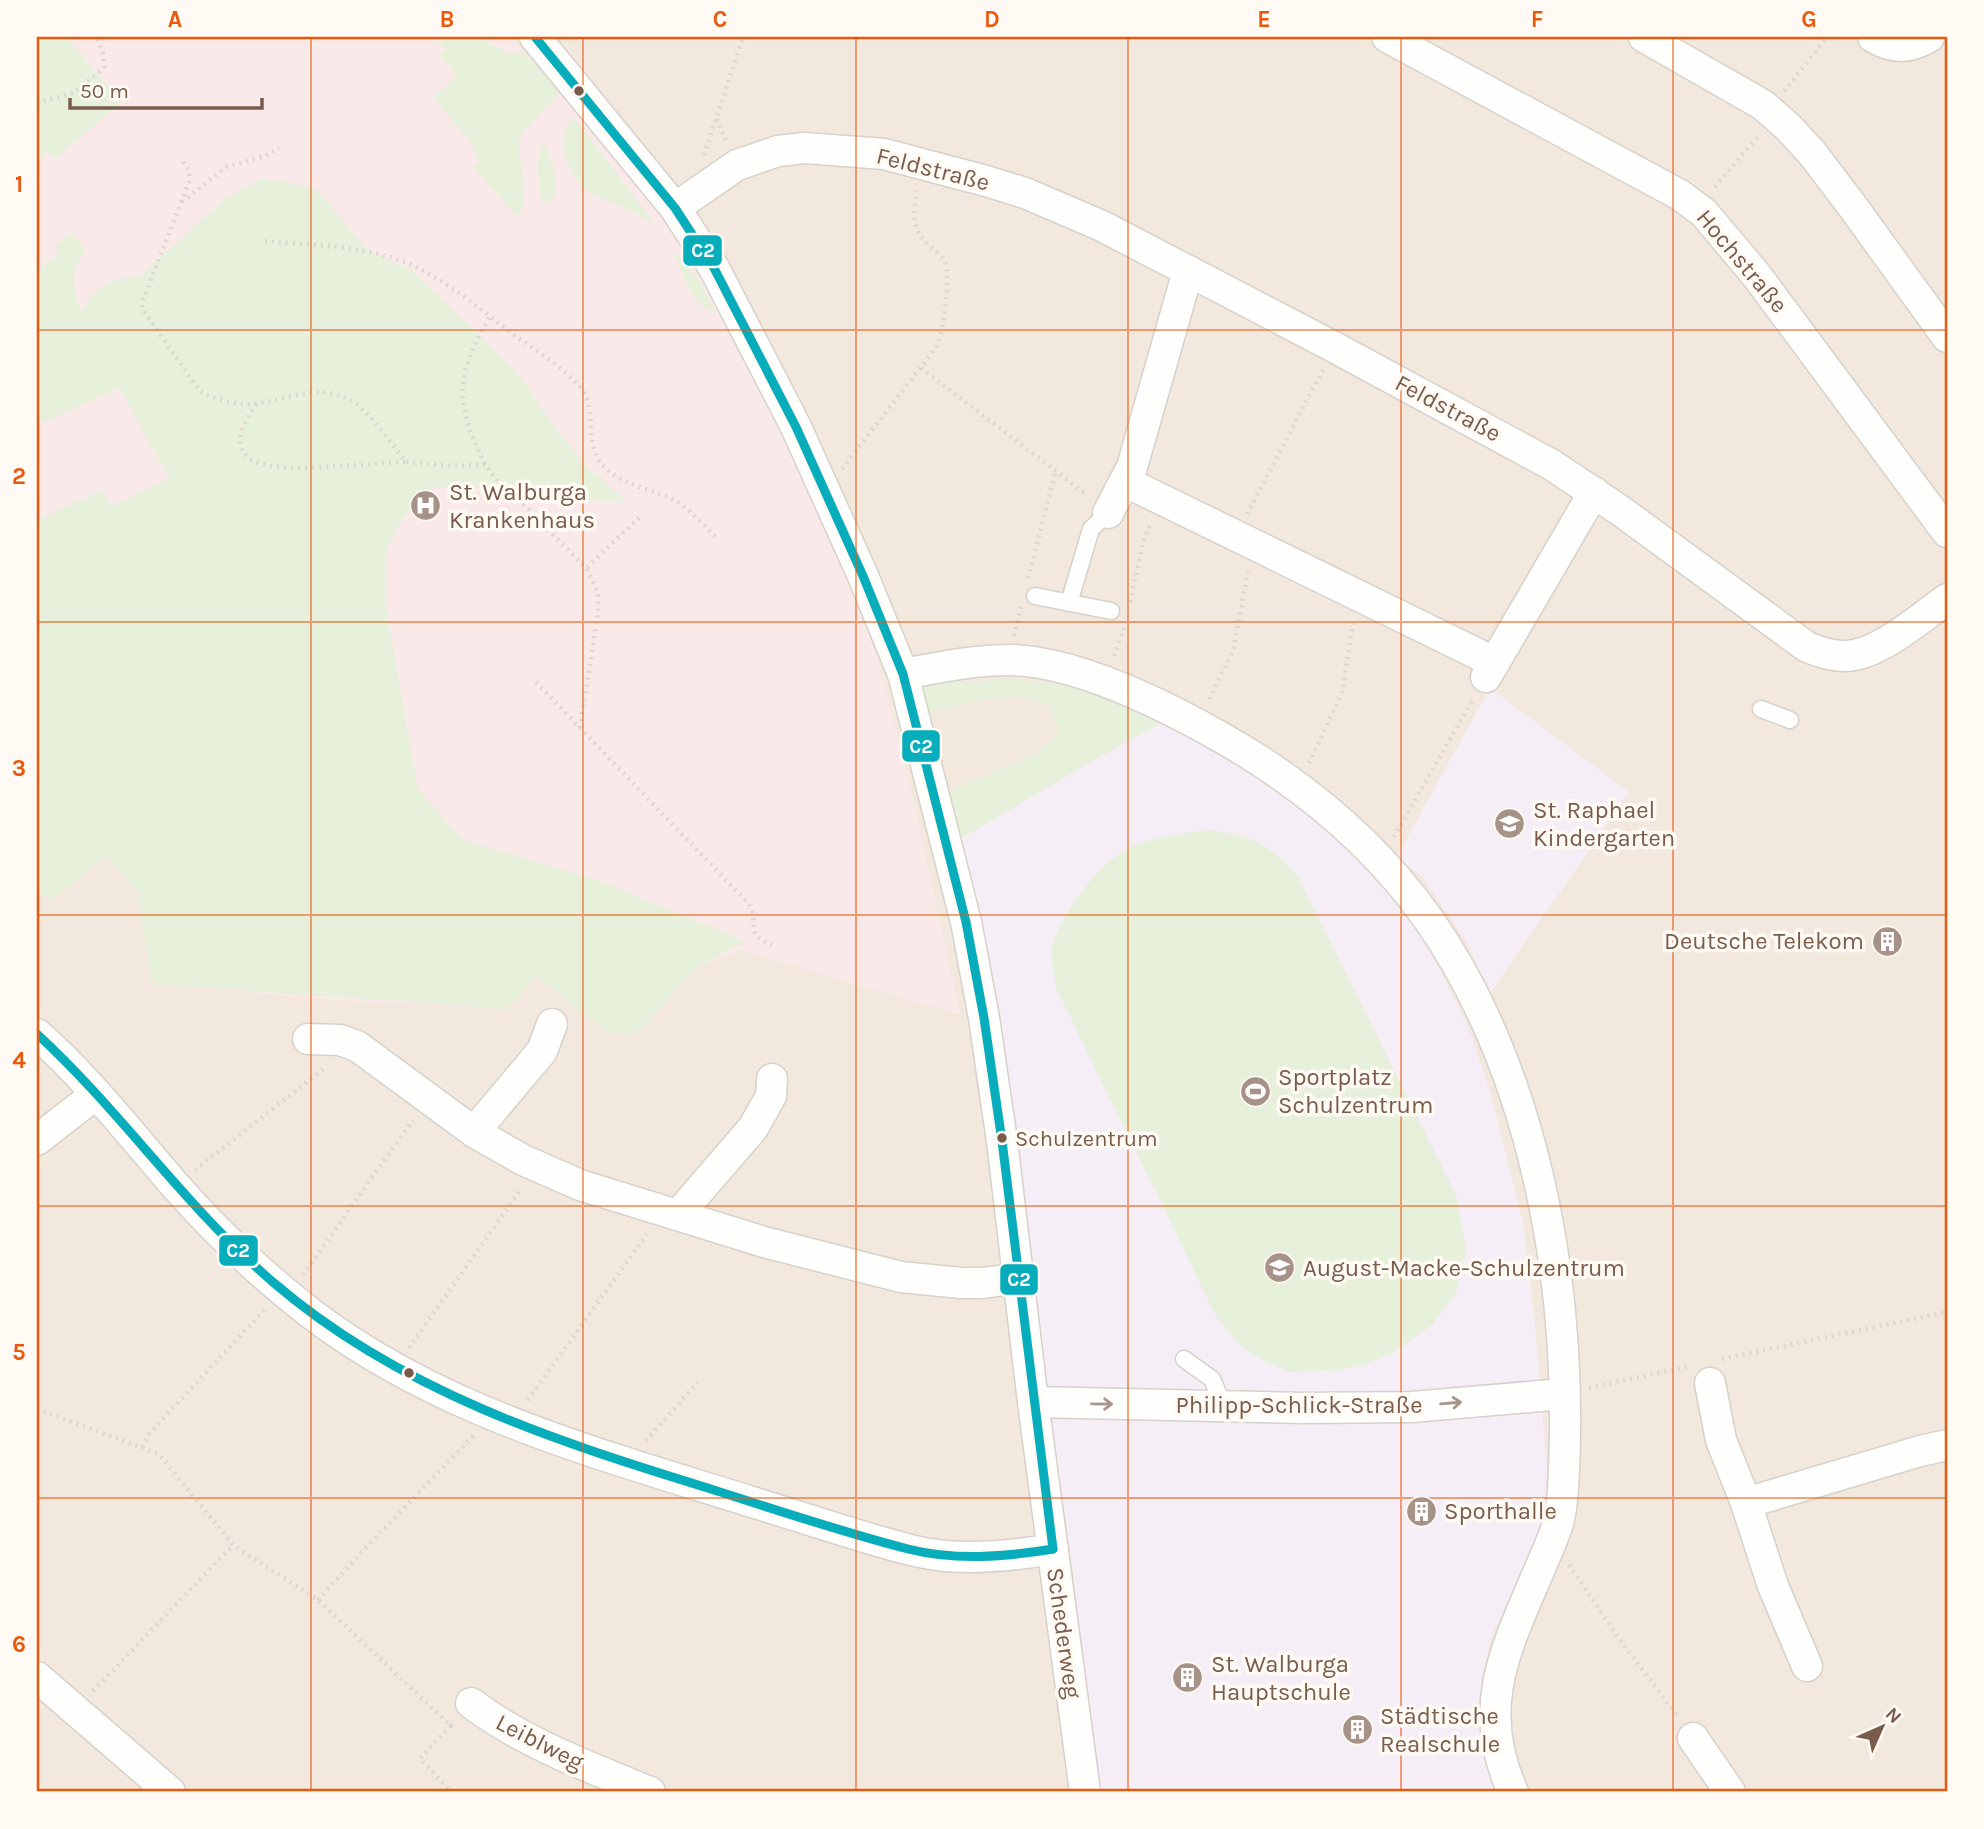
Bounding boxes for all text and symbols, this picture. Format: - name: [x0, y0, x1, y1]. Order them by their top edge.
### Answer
- text: A: [168, 6, 182, 33]
- text: B: [440, 6, 454, 33]
- text: C: [713, 6, 727, 33]
- text: D: [984, 6, 1000, 33]
- text: E: [1257, 6, 1271, 33]
- text: F: [1531, 6, 1543, 33]
- text: G: [1801, 6, 1817, 33]
- scale bar: [70, 66, 262, 110]
- text: 50 m: [80, 79, 129, 103]
- unlabelled marker: [572, 84, 586, 98]
- street label: Feldstraße: [873, 141, 993, 197]
- text: 1: [15, 171, 23, 198]
- street label: Hochstraße: [1691, 204, 1793, 318]
- line badge: C2: [682, 234, 723, 267]
- text: C2: [691, 240, 715, 262]
- street label: Feldstraße: [1390, 368, 1506, 448]
- text: 2: [12, 463, 26, 490]
- place label: St. Walburga Krankenhaus: [449, 478, 595, 534]
- hospital icon: St. Walburga Krankenhaus: [409, 489, 443, 523]
- line badge: C2: [901, 729, 941, 763]
- text: C2: [909, 736, 933, 758]
- text: 3: [12, 755, 26, 782]
- place label: St. Raphael Kindergarten: [1533, 796, 1675, 852]
- school or university icon: St. Raphael Kindergarten: [1493, 807, 1527, 841]
- building icon: Deutsche Telekom: [1870, 924, 1904, 958]
- place label: Deutsche Telekom: [1664, 927, 1864, 955]
- text: 4: [12, 1047, 26, 1074]
- place label: Sportplatz Schulzentrum: [1278, 1063, 1434, 1119]
- sports icon: Sportplatz Schulzentrum: [1238, 1074, 1272, 1108]
- place label: Schulzentrum: [1015, 1126, 1158, 1152]
- marker: Schulzentrum: [995, 1131, 1009, 1145]
- line badge: C2: [218, 1234, 259, 1267]
- text: C2: [226, 1240, 250, 1262]
- school or university icon: August-Macke-Schulzentrum: [1263, 1251, 1297, 1285]
- place label: August-Macke-Schulzentrum: [1303, 1254, 1625, 1282]
- line badge: C2: [999, 1263, 1039, 1296]
- text: C2: [1007, 1269, 1031, 1291]
- text: 5: [12, 1339, 26, 1366]
- unlabelled marker: [402, 1366, 416, 1380]
- street label: Philipp-Schlick-Straße: [1175, 1391, 1423, 1419]
- one-way arrow: [1440, 1396, 1462, 1409]
- one-way arrow: [1090, 1397, 1113, 1410]
- building icon: Sporthalle: [1404, 1494, 1438, 1528]
- place label: Sporthalle: [1444, 1497, 1557, 1525]
- street label: Schederweg: [1041, 1566, 1087, 1701]
- text: 6: [12, 1631, 26, 1658]
- place label: St. Walburga Hauptschule: [1211, 1650, 1351, 1706]
- building icon: St. Walburga Hauptschule: [1171, 1661, 1205, 1695]
- north arrow: [1848, 1692, 1918, 1762]
- place label: Städtische Realschule: [1380, 1702, 1500, 1758]
- text: N: [1881, 1703, 1906, 1728]
- street label: Leiblweg: [491, 1708, 589, 1776]
- building icon: Städtische Realschule: [1340, 1713, 1374, 1747]

